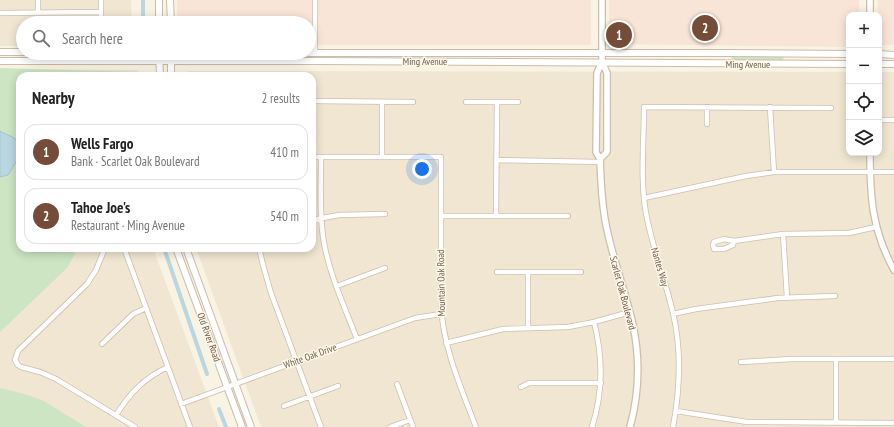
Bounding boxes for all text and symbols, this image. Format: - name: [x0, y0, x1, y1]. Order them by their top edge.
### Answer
- map controls: [846, 12, 882, 156]
- button: +: [846, 12, 882, 48]
- pin: 2: [692, 13, 718, 43]
- search box: [16, 16, 316, 60]
- pin: 1: [606, 20, 632, 50]
- icon: search: [30, 27, 52, 49]
- text: Search here: [62, 29, 123, 48]
- button: −: [846, 48, 882, 84]
- street label: Ming Avenue: [403, 55, 447, 68]
- street label: Ming Avenue: [726, 58, 770, 71]
- button: locate: [846, 84, 882, 120]
- text: Nearby: [32, 87, 75, 109]
- text: 2 results: [261, 90, 300, 107]
- button: layers: [846, 120, 882, 156]
- text: Wells Fargo: [71, 134, 133, 153]
- text: 1: [43, 144, 49, 161]
- text: 410 m: [270, 144, 299, 161]
- text: Bank · Scarlet Oak Boulevard: [71, 153, 200, 170]
- your location: [412, 159, 432, 179]
- text: Tahoe Joe's: [71, 198, 130, 217]
- text: 2: [43, 208, 49, 225]
- text: 540 m: [270, 208, 299, 225]
- text: Restaurant · Ming Avenue: [71, 217, 185, 234]
- street label: Nantes Way: [648, 246, 672, 288]
- street label: Mountain Oak Road: [434, 249, 448, 317]
- street label: Scarlet Oak Boulevard: [607, 255, 639, 331]
- street label: Old River Road: [194, 311, 224, 363]
- street label: White Oak Drive: [282, 340, 338, 372]

